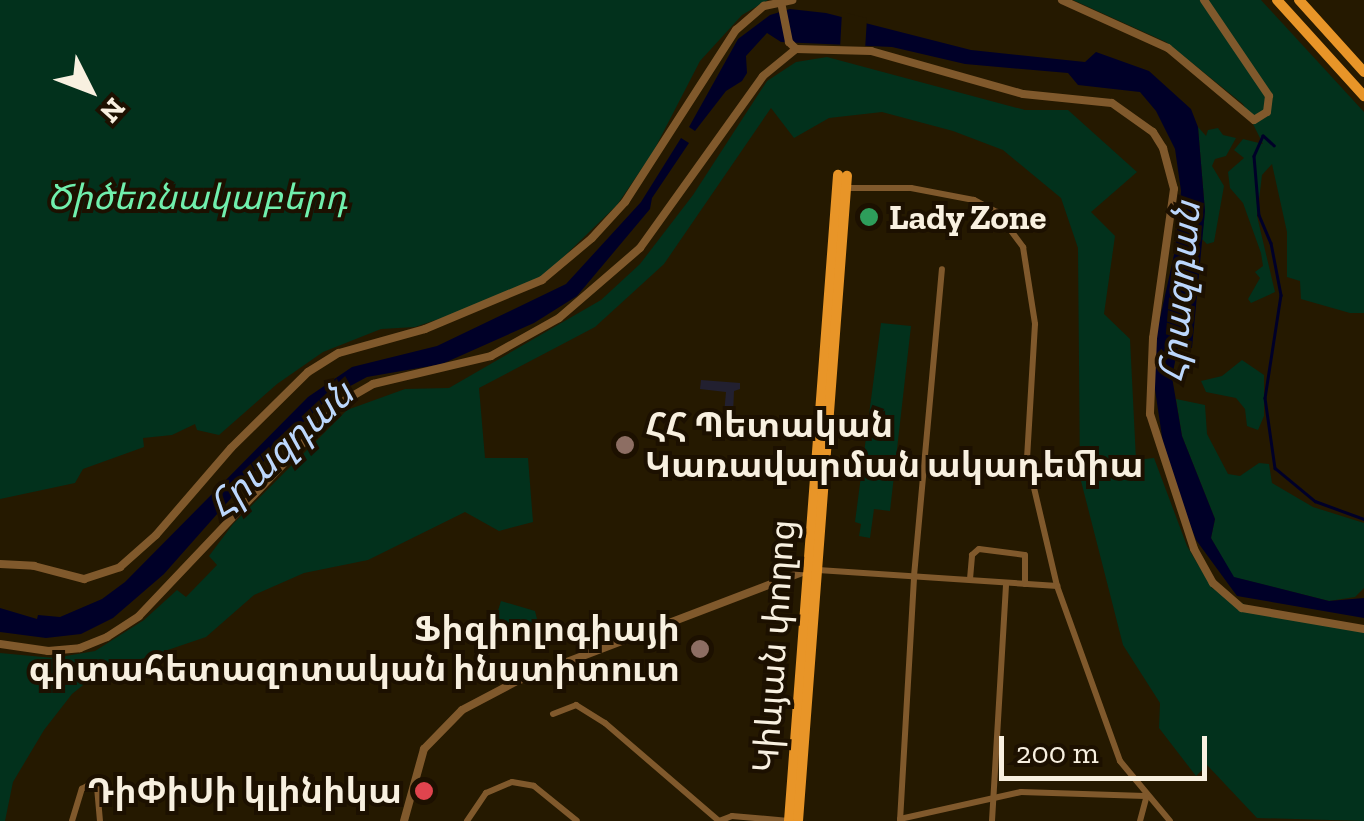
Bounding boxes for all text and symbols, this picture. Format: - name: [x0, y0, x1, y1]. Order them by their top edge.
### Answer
- north arrow: [40, 40, 140, 140]
- text: N: [93, 91, 132, 129]
- park label: Ծիծեռնակաբերդ: [47, 176, 347, 218]
- place label: Lady Zone: [889, 196, 1047, 238]
- water label: Հրազդան: [1149, 199, 1211, 385]
- marker: Lady Zone: [858, 206, 880, 228]
- water label: Հրազդան: [199, 371, 363, 529]
- place label: ՀՀ Պետական Կառավարման ակադեմիա: [645, 404, 1144, 486]
- marker: ՀՀ Պետական Կառավարման ակադեմիա: [614, 434, 636, 456]
- street label: Կիևյան փողոց: [744, 518, 804, 774]
- place label: Ֆիզիոլոգիայի գիտահետազոտական ինստիտուտ: [29, 608, 680, 690]
- marker: Ֆիզիոլոգիայի գիտահետազոտական ինստիտուտ: [689, 638, 711, 660]
- scale bar: [1004, 716, 1212, 778]
- text: 200 m: [1016, 735, 1099, 771]
- place label: ԴիՓիՍի կլինիկա: [87, 770, 402, 812]
- marker: ԴիՓիՍի կլինիկա: [411, 778, 437, 804]

